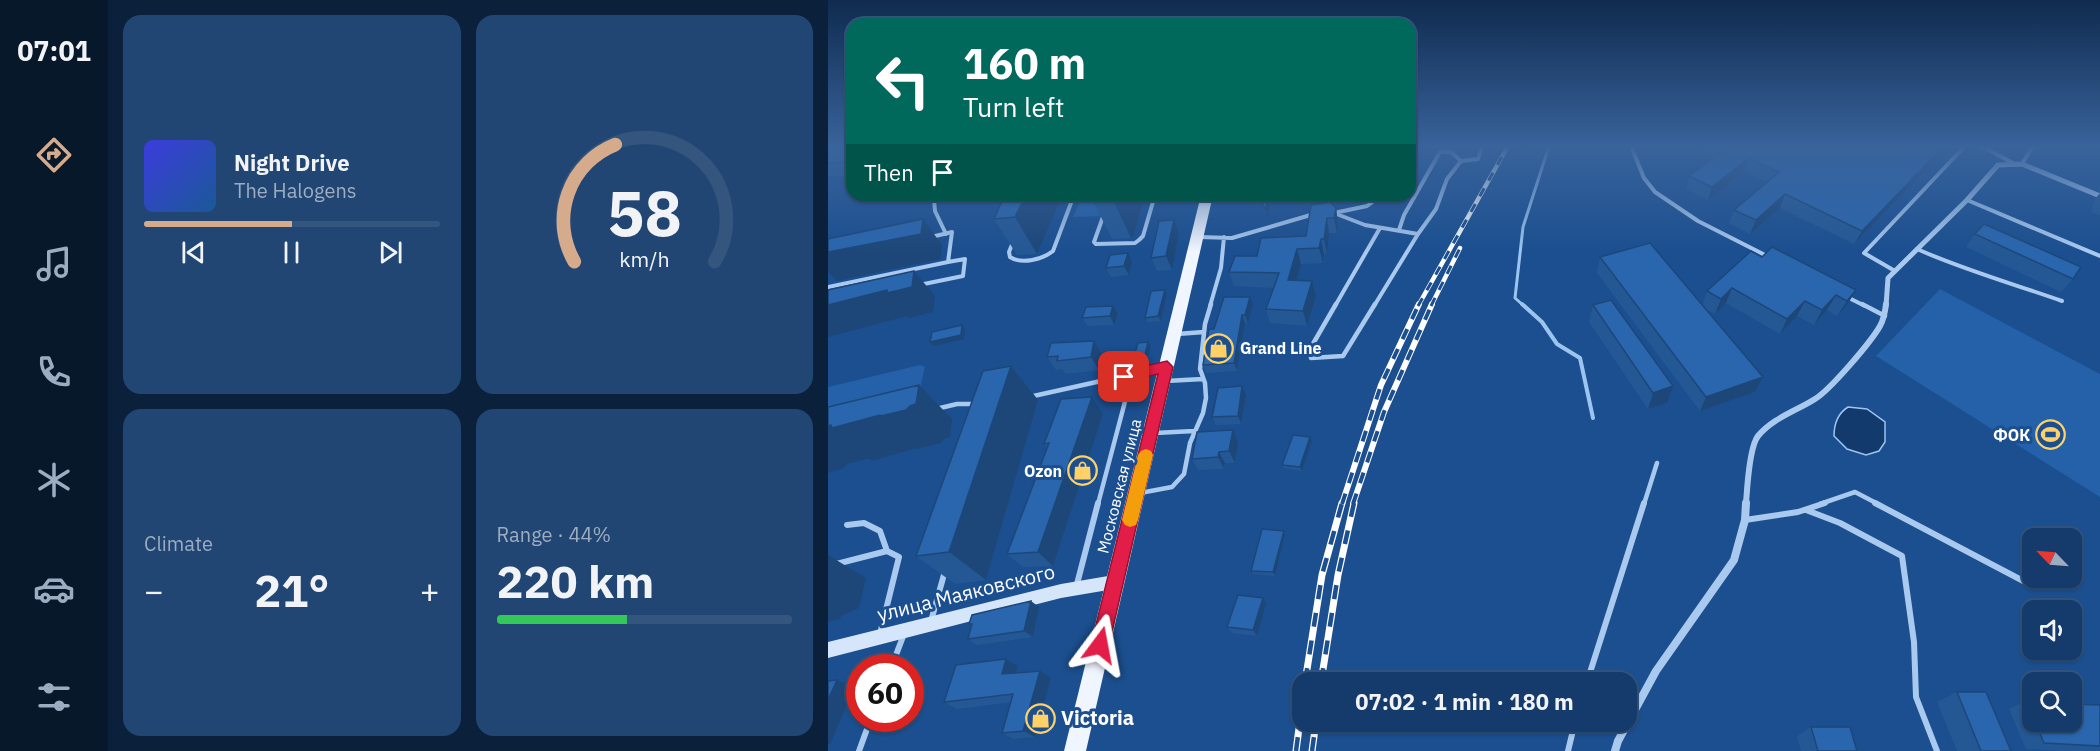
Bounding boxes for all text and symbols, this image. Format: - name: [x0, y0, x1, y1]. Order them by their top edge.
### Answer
- text: 07:01: [17, 33, 91, 68]
- text: 160 m: [963, 36, 1086, 91]
- icon: left: [864, 42, 942, 120]
- text: Turn left: [963, 89, 1064, 124]
- icon: directions: [33, 134, 75, 176]
- text: Night Drive: [234, 148, 350, 177]
- icon: arrive: [926, 156, 959, 189]
- text: Then: [864, 158, 914, 187]
- text: 58: [607, 172, 682, 253]
- text: The Halogens: [234, 177, 356, 204]
- icon: previous: [177, 236, 210, 269]
- icon: pause: [275, 236, 308, 269]
- icon: next: [374, 236, 407, 269]
- icon: music: [33, 243, 75, 285]
- text: km/h: [619, 245, 669, 273]
- shop icon: Grand Line: [1203, 332, 1235, 364]
- place label: Grand Line: [1240, 338, 1321, 358]
- icon: phone: [33, 351, 75, 393]
- pin: [1098, 351, 1149, 402]
- icon: arrive: [1107, 360, 1140, 393]
- street label: Московская улица: [1093, 416, 1146, 556]
- sports icon: ФОК: [2035, 419, 2067, 451]
- place label: ФОК: [1993, 425, 2030, 445]
- shop icon: Ozon: [1067, 455, 1099, 487]
- icon: climate: [33, 459, 75, 501]
- place label: Ozon: [1024, 461, 1062, 481]
- text: Range · 44%: [497, 521, 611, 548]
- north arrow: [2022, 528, 2082, 588]
- map controls: [2022, 528, 2082, 732]
- text: Climate: [144, 530, 213, 557]
- text: 220 km: [497, 552, 654, 610]
- street label: улица Маяковского: [874, 557, 1058, 628]
- text: 21°: [254, 561, 329, 619]
- icon: car: [33, 568, 75, 610]
- text: −: [144, 569, 164, 612]
- text: +: [420, 569, 440, 612]
- button: sound: [2022, 600, 2082, 660]
- position arrow: [1068, 613, 1132, 677]
- speed limit sign: 60: [846, 654, 924, 732]
- button: search: [2022, 672, 2082, 732]
- icon: filters: [33, 676, 75, 718]
- text: 07:02 · 1 min · 180 m: [1355, 687, 1574, 716]
- shop icon: Victoria: [1024, 702, 1056, 734]
- place label: Victoria: [1061, 704, 1134, 731]

